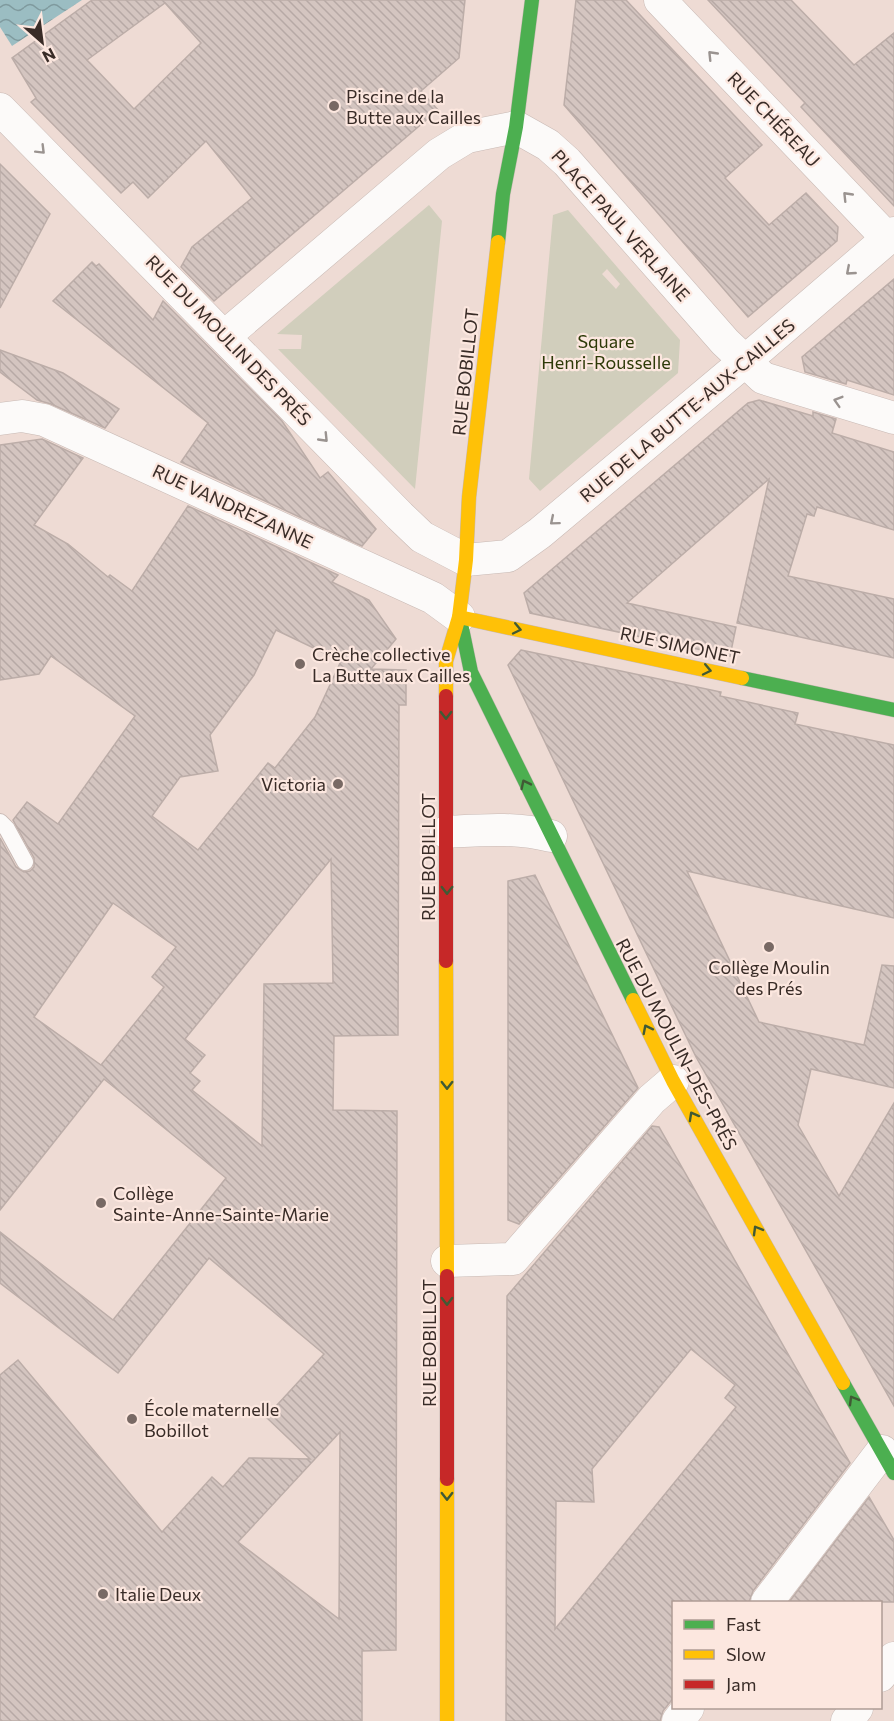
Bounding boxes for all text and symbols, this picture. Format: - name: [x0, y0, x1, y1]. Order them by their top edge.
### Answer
- north arrow: [12, 12, 72, 72]
- text: N: [40, 44, 59, 67]
- one-way arrow: [709, 51, 720, 62]
- street label: RUE CHÉREAU: [723, 67, 825, 171]
- place label: Piscine de la Butte aux Cailles: [346, 85, 481, 128]
- marker: Piscine de la Butte aux Cailles: [327, 99, 341, 113]
- one-way arrow: [34, 143, 45, 154]
- street label: PLACE PAUL VERLAINE: [547, 145, 695, 305]
- one-way arrow: [843, 193, 854, 203]
- street label: RUE DU MOULIN DES PRÉS: [142, 250, 316, 430]
- one-way arrow: [846, 264, 857, 275]
- street label: RUE BOBILLOT: [447, 307, 483, 437]
- street label: RUE DE LA BUTTE-AUX-CAILLES: [575, 314, 799, 506]
- park label: Square Henri-Rousselle: [541, 330, 671, 373]
- one-way arrow: [833, 396, 844, 408]
- one-way arrow: [317, 430, 328, 441]
- street label: RUE VANDREZANNE: [149, 459, 317, 553]
- one-way arrow: [550, 514, 561, 525]
- one-way arrow: [511, 622, 521, 635]
- street label: RUE SIMONET: [618, 622, 742, 668]
- place label: Crèche collective La Butte aux Cailles: [312, 643, 470, 686]
- marker: Crèche collective La Butte aux Cailles: [293, 657, 307, 671]
- one-way arrow: [702, 662, 712, 675]
- one-way arrow: [440, 711, 452, 720]
- place label: Victoria: [261, 773, 326, 795]
- marker: Victoria: [331, 777, 345, 791]
- one-way arrow: [521, 779, 532, 790]
- street label: RUE BOBILLOT: [417, 793, 439, 921]
- one-way arrow: [441, 886, 453, 895]
- street label: RUE DU MOULIN-DES-PRÉS: [612, 934, 742, 1154]
- marker: Collège Moulin des Prés: [762, 940, 776, 954]
- place label: Collège Moulin des Prés: [708, 956, 830, 999]
- one-way arrow: [643, 1025, 654, 1035]
- one-way arrow: [441, 1081, 453, 1090]
- one-way arrow: [689, 1112, 700, 1122]
- place label: Collège Sainte-Anne-Sainte-Marie: [113, 1182, 329, 1225]
- marker: Collège Sainte-Anne-Sainte-Marie: [94, 1196, 108, 1210]
- one-way arrow: [753, 1226, 764, 1236]
- street label: RUE BOBILLOT: [418, 1279, 440, 1407]
- one-way arrow: [441, 1297, 453, 1306]
- one-way arrow: [849, 1396, 860, 1406]
- place label: École maternelle Bobillot: [144, 1398, 279, 1441]
- marker: École maternelle Bobillot: [125, 1412, 139, 1426]
- one-way arrow: [441, 1492, 453, 1501]
- place label: Italie Deux: [115, 1583, 202, 1605]
- marker: Italie Deux: [96, 1587, 110, 1601]
- legend: [672, 1601, 882, 1709]
- text: Fast: [726, 1613, 761, 1635]
- text: Slow: [726, 1643, 766, 1665]
- text: Jam: [726, 1673, 756, 1695]

